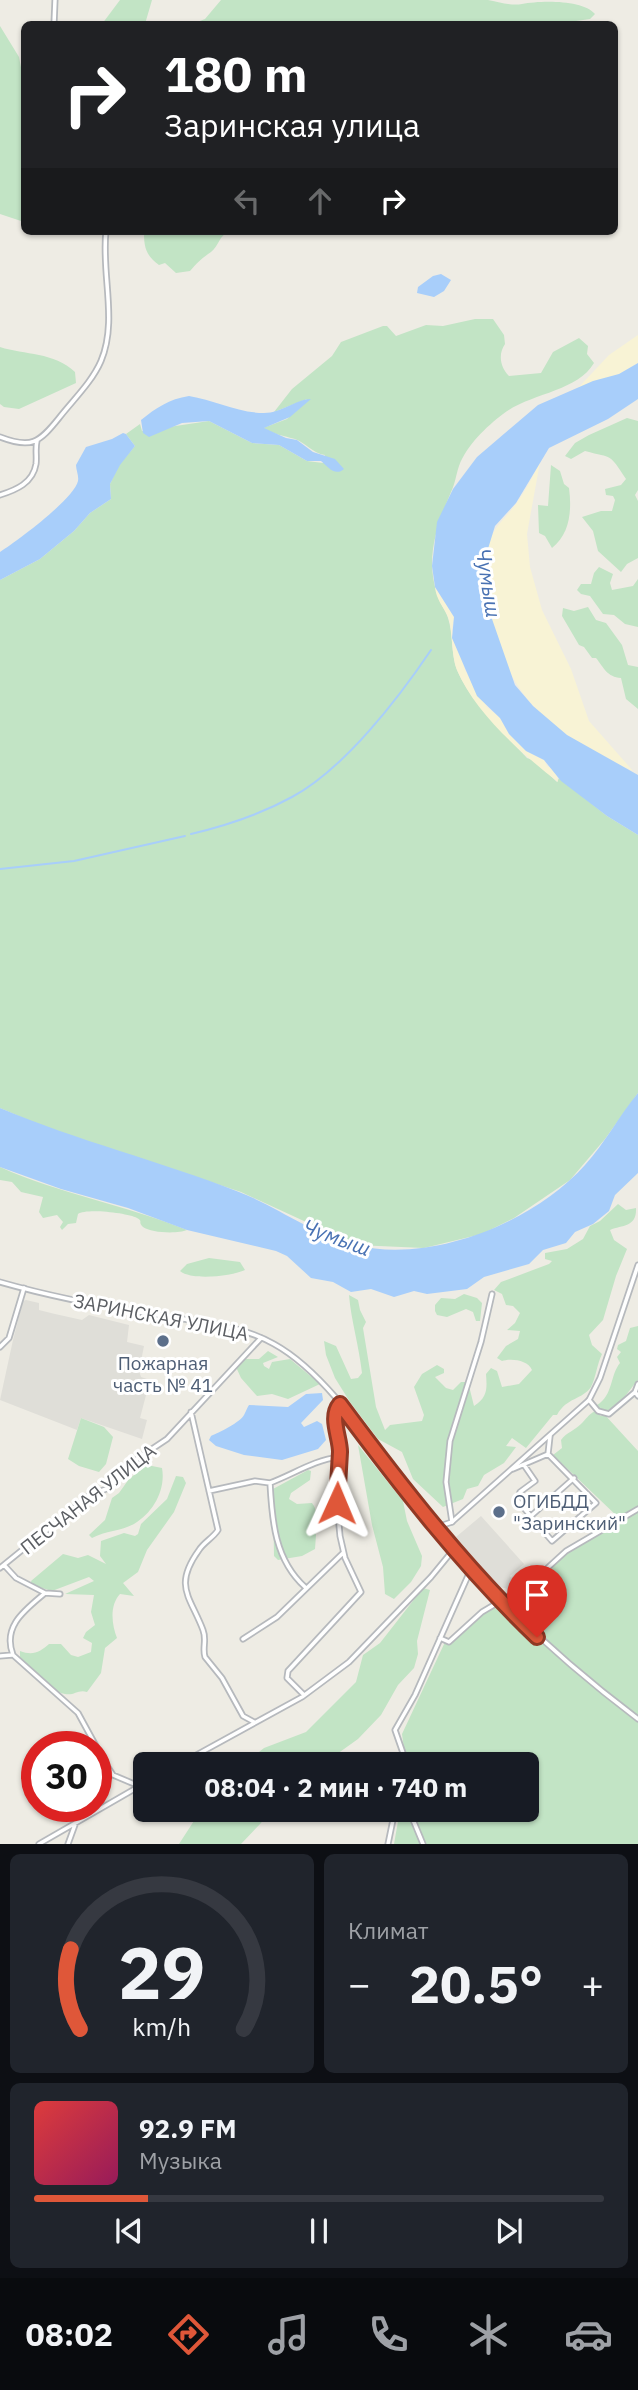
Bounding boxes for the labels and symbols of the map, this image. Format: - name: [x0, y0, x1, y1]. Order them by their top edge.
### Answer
- water label: Чумыш: [470, 546, 508, 620]
- water label: Чумыш: [299, 1212, 375, 1262]
- street label: ЗАРИНСКАЯ УЛИЦА: [72, 1288, 250, 1346]
- marker: Пожарная часть № 41: [155, 1333, 171, 1349]
- place label: Пожарная часть № 41: [113, 1351, 213, 1397]
- street label: ПЕСЧАНАЯ УЛИЦА: [15, 1439, 161, 1559]
- position arrow: [300, 1466, 374, 1540]
- place label: ОГИБДД "Заринский": [513, 1489, 626, 1535]
- marker: ОГИБДД "Заринский": [491, 1504, 507, 1520]
- pin: [507, 1565, 567, 1637]
- speed limit sign: 30: [21, 1731, 112, 1822]

